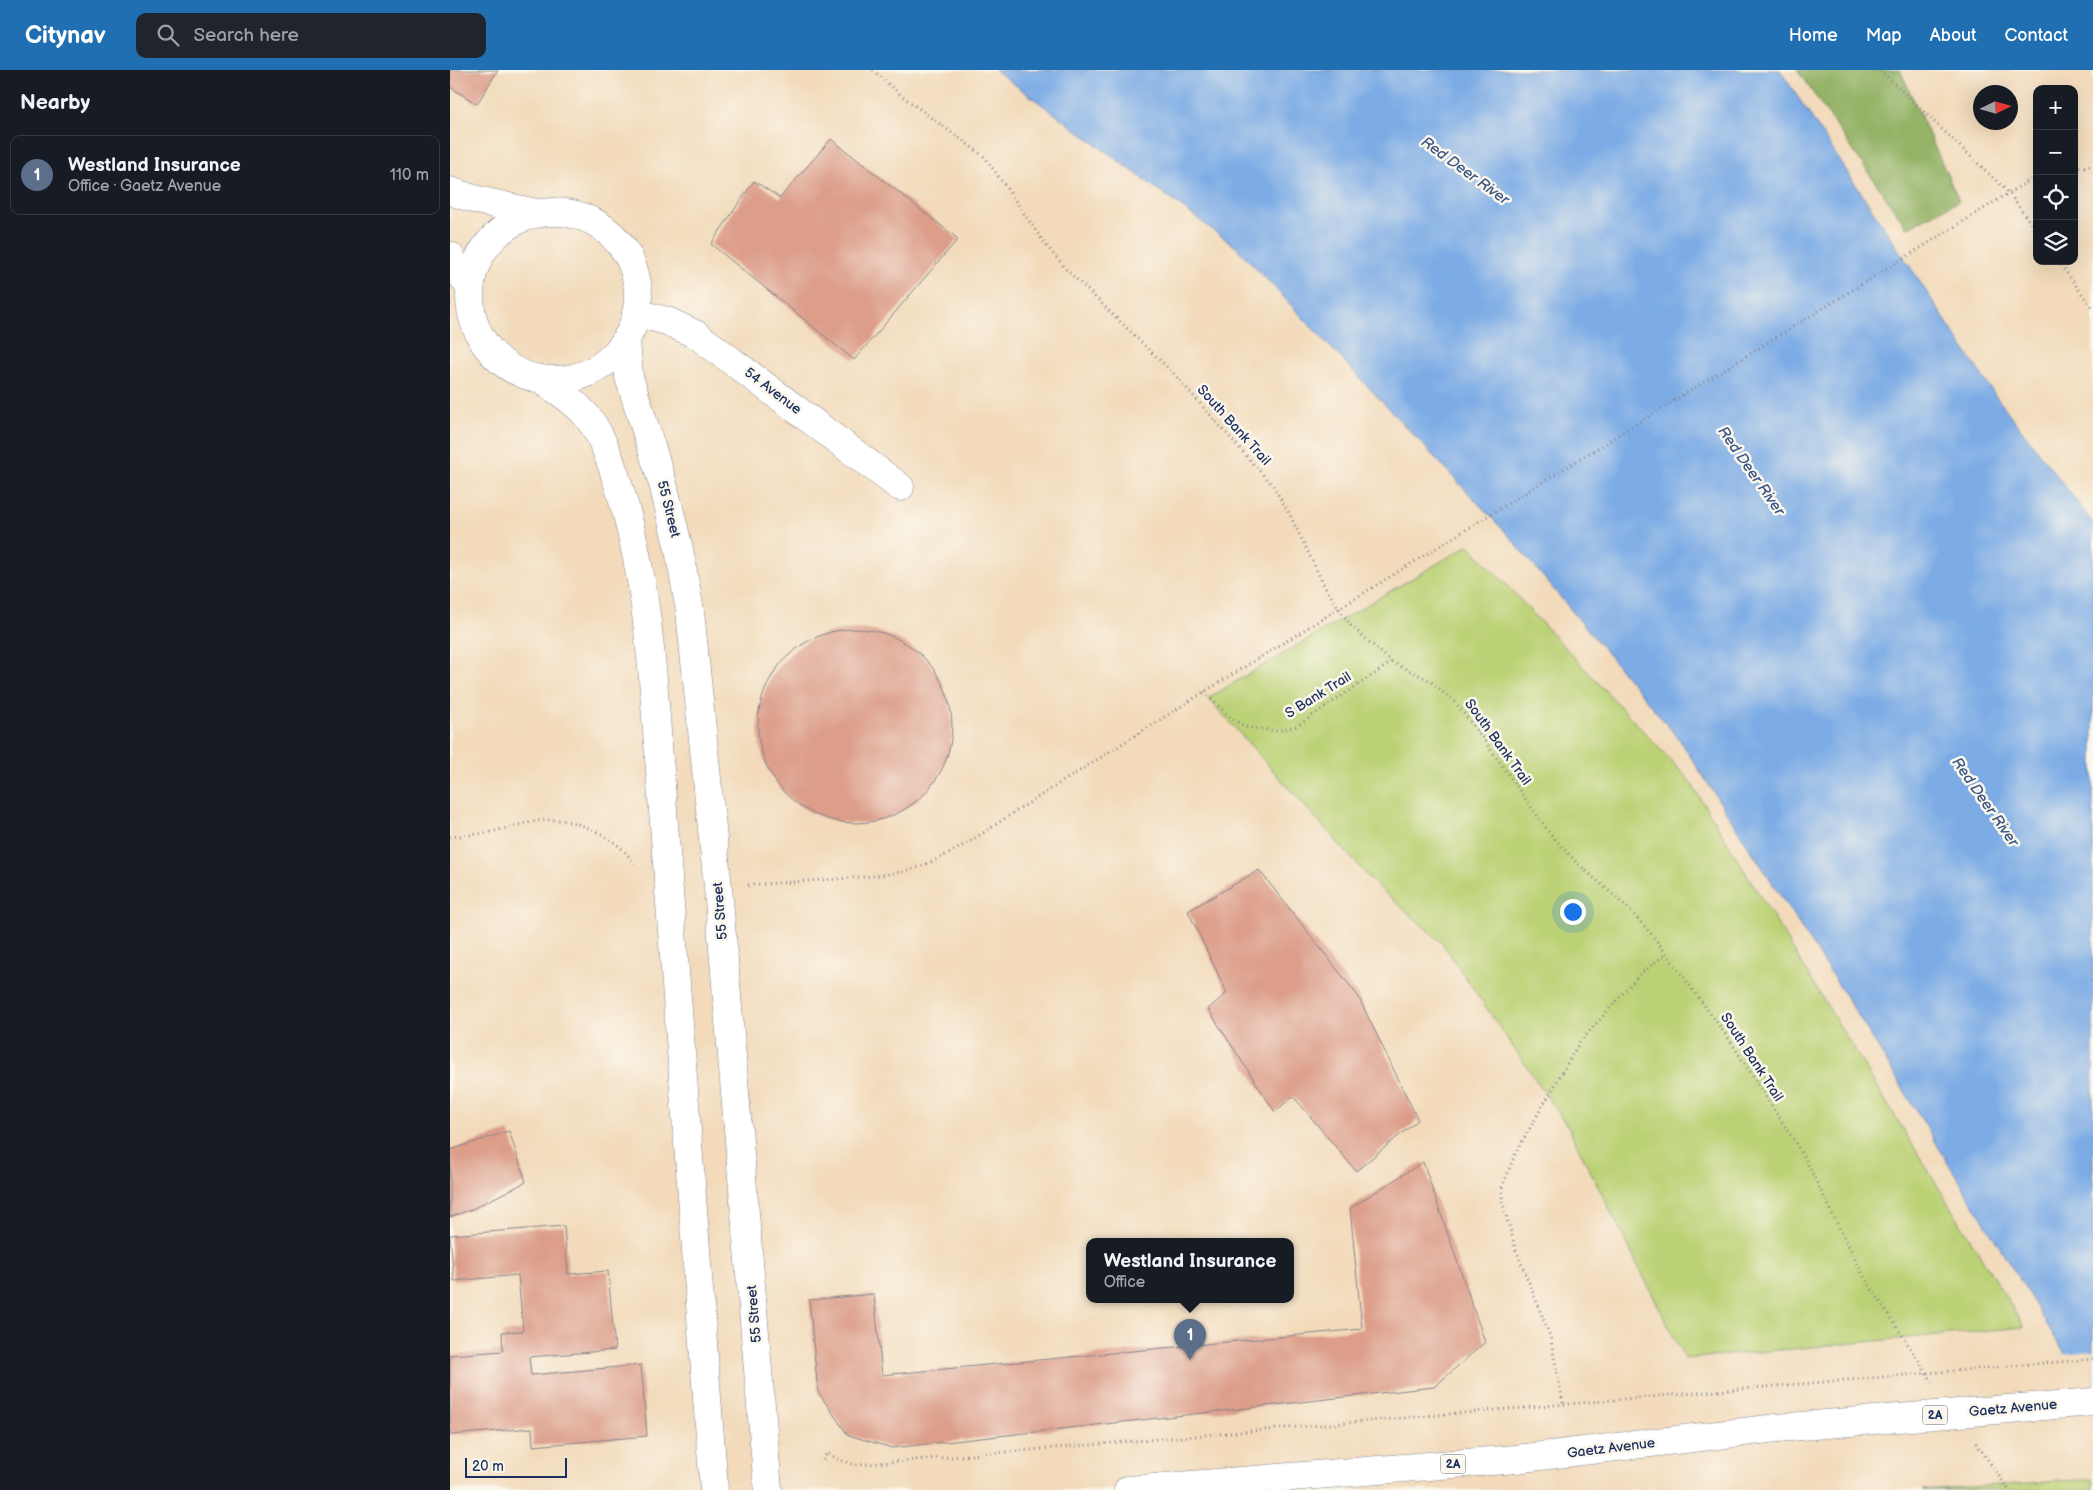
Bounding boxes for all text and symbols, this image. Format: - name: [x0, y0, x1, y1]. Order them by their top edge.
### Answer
- search box: [136, 13, 486, 58]
- text: Citynav: [25, 21, 106, 50]
- icon: search: [154, 21, 182, 49]
- text: Search here: [194, 24, 299, 47]
- text: Home: [1789, 25, 1838, 46]
- text: Map: [1866, 25, 1902, 46]
- text: About: [1930, 25, 1977, 46]
- text: Contact: [2005, 25, 2068, 46]
- north arrow: [1973, 85, 2018, 130]
- map controls: [2033, 85, 2078, 265]
- button: +: [2033, 85, 2078, 130]
- text: Nearby: [20, 90, 90, 115]
- button: −: [2033, 130, 2078, 175]
- water label: Red Deer River: [1417, 133, 1514, 210]
- text: Westland Insurance: [68, 154, 241, 177]
- text: 1: [34, 166, 40, 185]
- text: 110 m: [390, 166, 429, 185]
- button: locate: [2033, 175, 2078, 220]
- text: Office · Gaetz Avenue: [68, 177, 221, 196]
- button: layers: [2033, 220, 2078, 265]
- street label: 54 Avenue: [741, 364, 805, 418]
- street label: South Bank Trail: [1193, 381, 1275, 469]
- water label: Red Deer River: [1713, 423, 1790, 520]
- street label: 55 Street: [654, 479, 684, 540]
- street label: S Bank Trail: [1282, 668, 1354, 722]
- street label: South Bank Trail: [1461, 696, 1535, 788]
- water label: Red Deer River: [1947, 754, 2024, 851]
- street label: 55 Street: [709, 881, 731, 941]
- your location: [1560, 899, 1586, 925]
- street label: South Bank Trail: [1717, 1009, 1787, 1105]
- popup: [1086, 1238, 1294, 1303]
- text: Westland Insurance: [1104, 1250, 1276, 1273]
- text: Office: [1104, 1273, 1145, 1292]
- street label: 55 Street: [743, 1284, 765, 1344]
- pin: 1: [1174, 1319, 1206, 1360]
- street label: Gaetz Avenue: [1968, 1396, 2058, 1420]
- road number: 2A: [1922, 1406, 1948, 1424]
- street label: Gaetz Avenue: [1566, 1434, 1656, 1462]
- scale bar: [465, 1455, 568, 1478]
- road number: 2A: [1440, 1455, 1466, 1474]
- text: 20 m: [472, 1458, 504, 1475]

